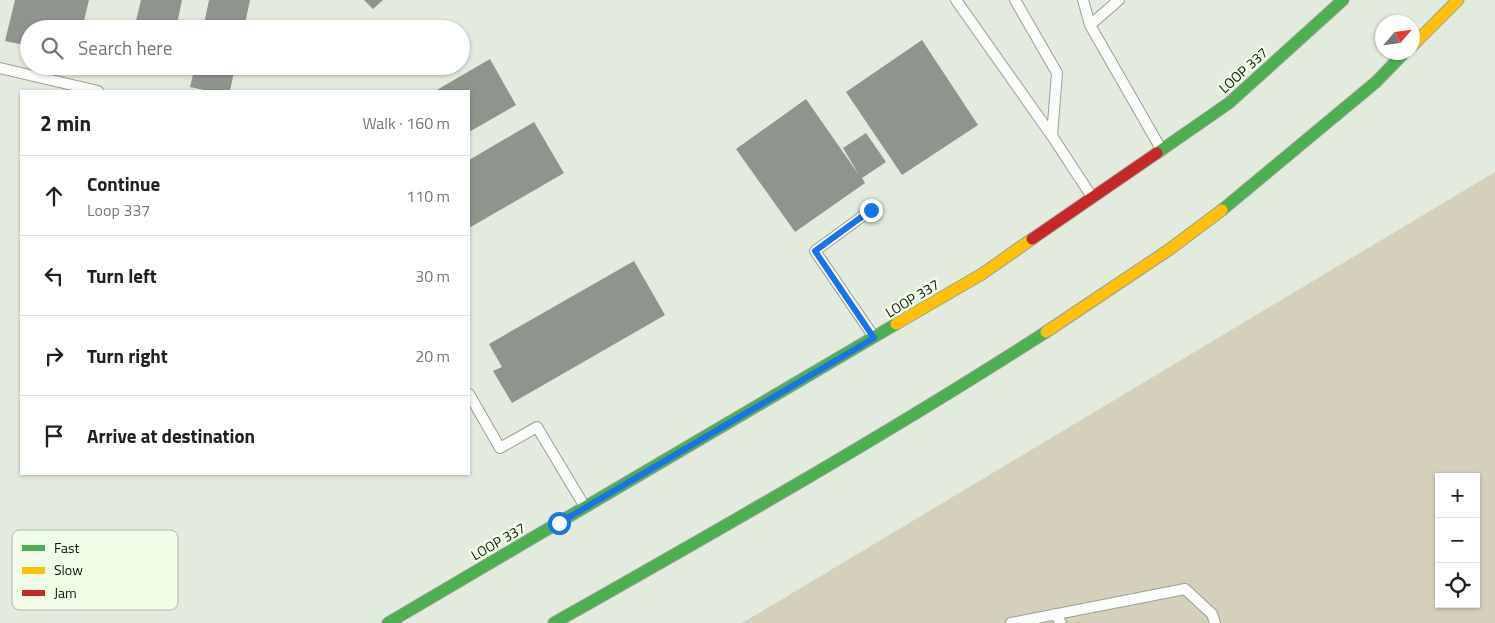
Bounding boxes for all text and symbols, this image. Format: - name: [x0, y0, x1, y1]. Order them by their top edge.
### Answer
- north arrow: [1375, 15, 1420, 60]
- search box: [20, 20, 470, 75]
- text: Search here: [78, 33, 172, 62]
- icon: search: [38, 34, 66, 62]
- street label: LOOP 337: [1214, 42, 1272, 98]
- text: 2 min: [40, 107, 91, 139]
- text: Walk · 160 m: [362, 111, 450, 135]
- text: Continue: [87, 169, 160, 198]
- icon: ahead: [40, 182, 68, 210]
- text: 110 m: [406, 184, 450, 208]
- text: Loop 337: [87, 198, 150, 222]
- route end: [860, 199, 883, 222]
- text: Turn left: [87, 261, 157, 290]
- icon: left: [40, 262, 68, 290]
- text: 30 m: [415, 264, 450, 288]
- street label: LOOP 337: [881, 274, 943, 322]
- text: Turn right: [87, 341, 168, 370]
- icon: right: [40, 342, 68, 370]
- text: 20 m: [415, 344, 450, 368]
- text: Arrive at destination: [87, 421, 255, 450]
- icon: arrive: [40, 422, 68, 450]
- map controls: [1435, 473, 1480, 608]
- button: +: [1435, 473, 1480, 518]
- route start: [548, 512, 571, 535]
- street label: LOOP 337: [467, 517, 529, 565]
- button: −: [1435, 518, 1480, 563]
- legend: [12, 530, 178, 610]
- text: Fast: [54, 537, 79, 558]
- text: Slow: [54, 559, 83, 580]
- button: locate: [1435, 563, 1480, 608]
- text: Jam: [54, 582, 77, 603]

